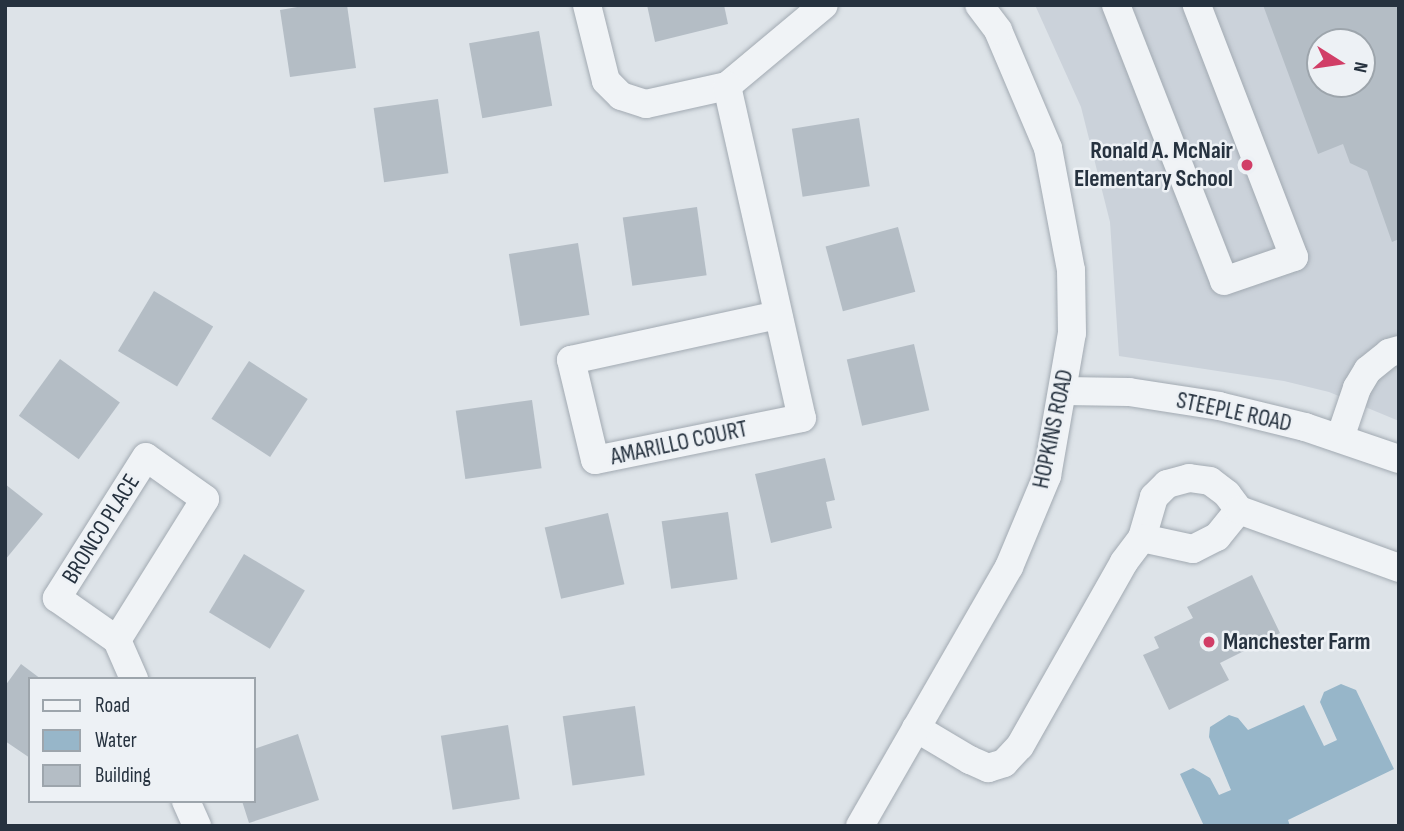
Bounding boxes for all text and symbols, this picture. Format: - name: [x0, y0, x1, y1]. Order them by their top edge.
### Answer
- north arrow: [1306, 28, 1376, 98]
- text: N: [1348, 60, 1372, 74]
- place label: Ronald A. McNair Elementary School: [1074, 137, 1233, 193]
- marker: Ronald A. McNair Elementary School: [1239, 157, 1255, 173]
- street label: HOPKINS ROAD: [1026, 367, 1080, 491]
- street label: STEEPLE ROAD: [1174, 386, 1294, 438]
- street label: AMARILLO COURT: [608, 414, 750, 472]
- street label: BRONCO PLACE: [56, 469, 146, 589]
- place label: Manchester Farm: [1223, 628, 1370, 656]
- marker: Manchester Farm: [1201, 634, 1217, 650]
- legend: [28, 677, 256, 803]
- text: Road: [95, 693, 130, 718]
- text: Water: [95, 728, 137, 753]
- text: Building: [95, 763, 151, 788]

